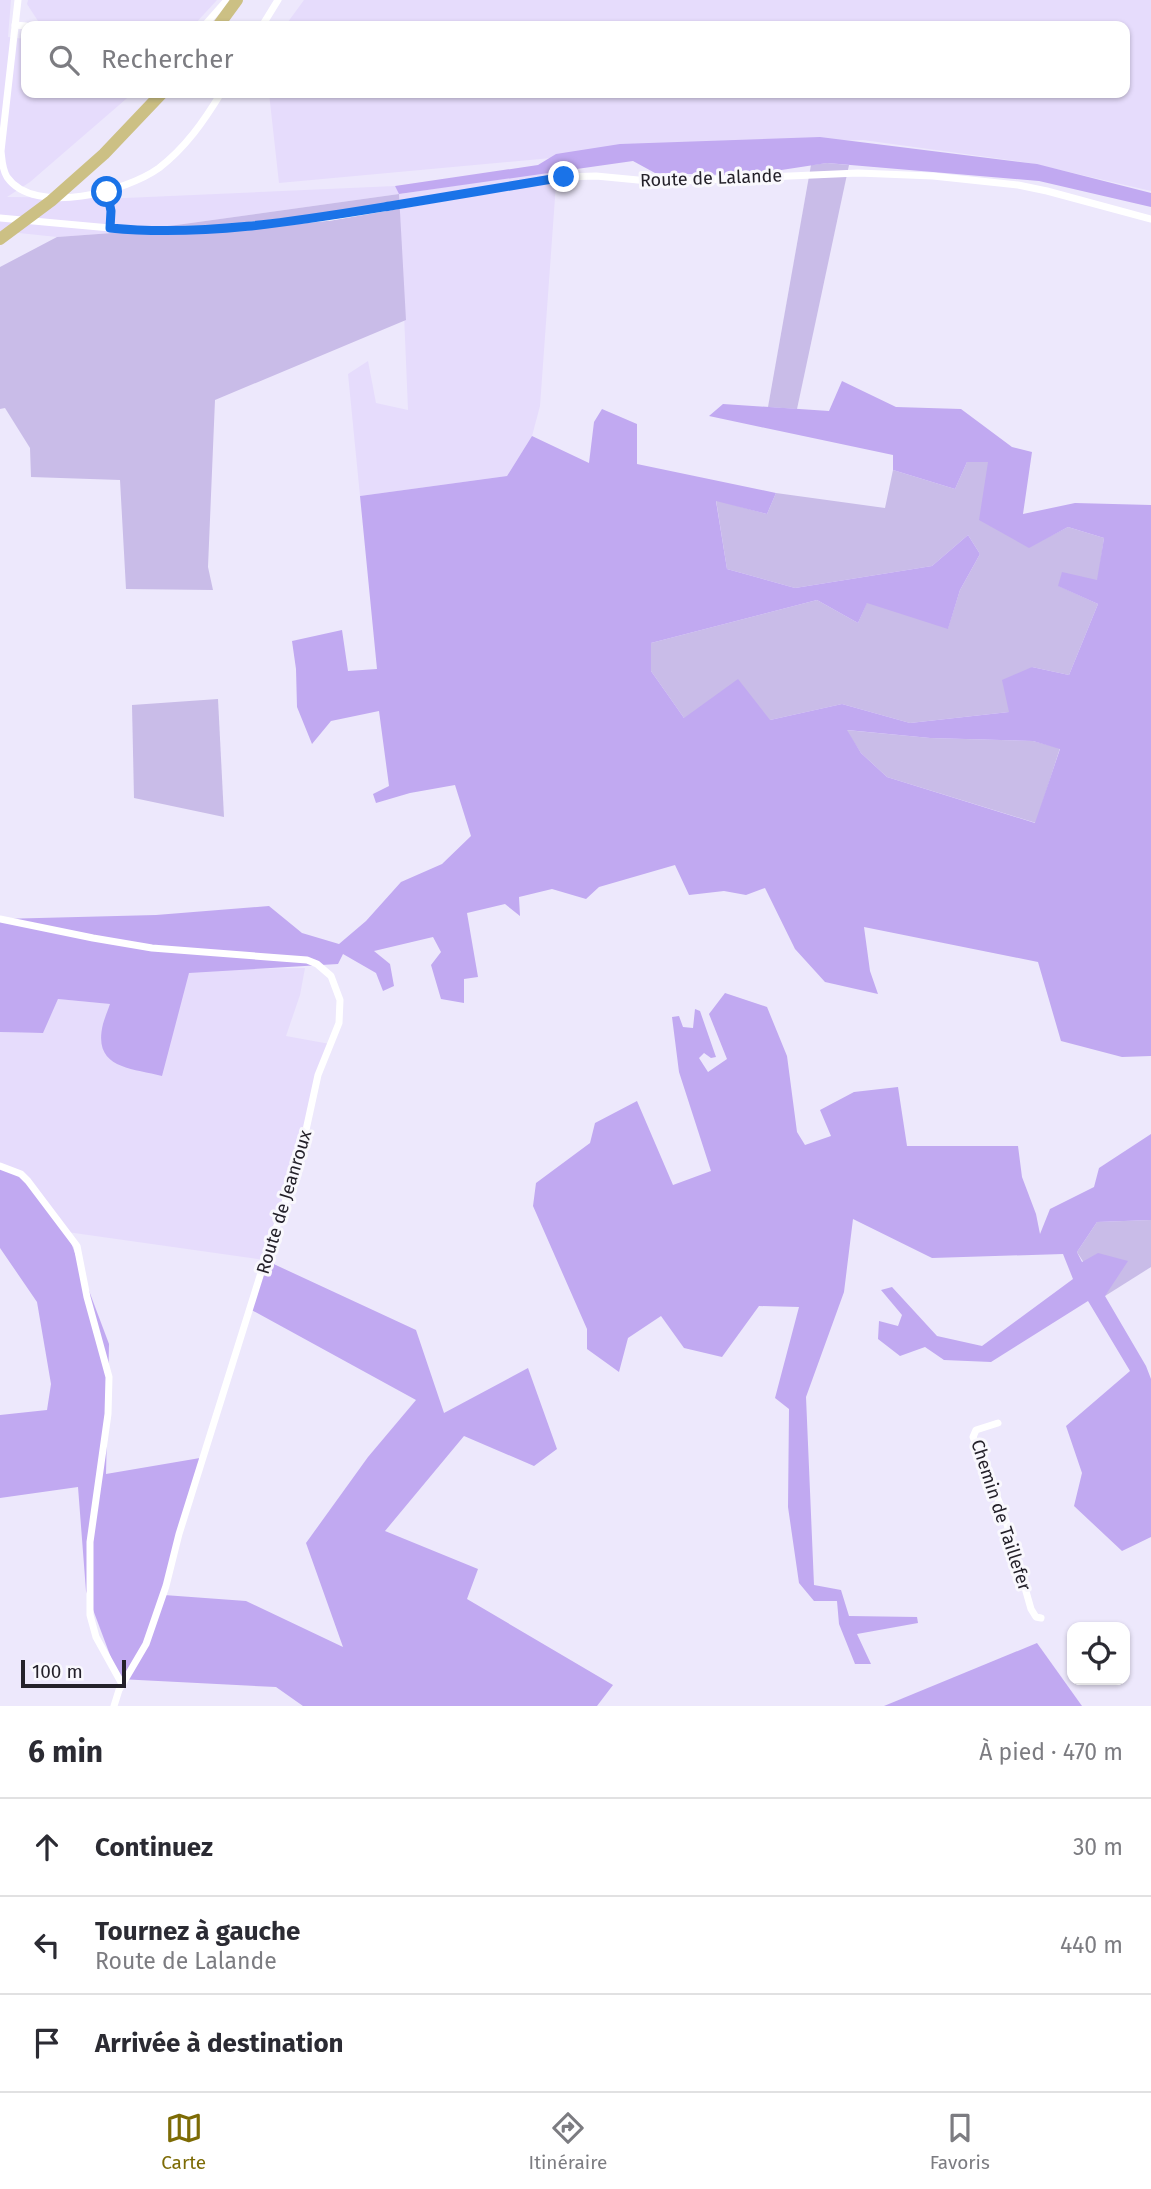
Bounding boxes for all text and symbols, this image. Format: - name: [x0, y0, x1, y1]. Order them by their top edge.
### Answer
- search box: [21, 21, 1130, 98]
- icon: search: [45, 41, 83, 79]
- text: Rechercher: [101, 44, 233, 75]
- route end: [548, 161, 579, 192]
- street label: Route de Lalande: [640, 165, 782, 191]
- route start: [91, 176, 122, 207]
- street label: Route de Jeanroux: [252, 1127, 316, 1277]
- street label: Chemin de Taillefer: [966, 1437, 1036, 1593]
- map controls: [1067, 1622, 1130, 1685]
- button: locate: [1067, 1622, 1130, 1685]
- scale bar: [21, 1657, 126, 1689]
- text: 100 m: [32, 1660, 83, 1683]
- text: 6 min: [28, 1734, 103, 1770]
- text: À pied · 470 m: [979, 1738, 1123, 1766]
- icon: ahead: [28, 1828, 66, 1866]
- text: Continuez: [95, 1832, 213, 1863]
- text: 30 m: [1073, 1833, 1123, 1861]
- text: Tournez à gauche: [95, 1916, 300, 1947]
- icon: left: [28, 1926, 66, 1964]
- text: 440 m: [1060, 1931, 1123, 1959]
- text: Route de Lalande: [95, 1947, 277, 1975]
- icon: arrive: [28, 2024, 66, 2062]
- text: Arrivée à destination: [95, 2028, 344, 2059]
- tab: Carte: [161, 2109, 206, 2174]
- tab: Itinéraire: [529, 2109, 607, 2174]
- tab: Favoris: [930, 2109, 990, 2174]

